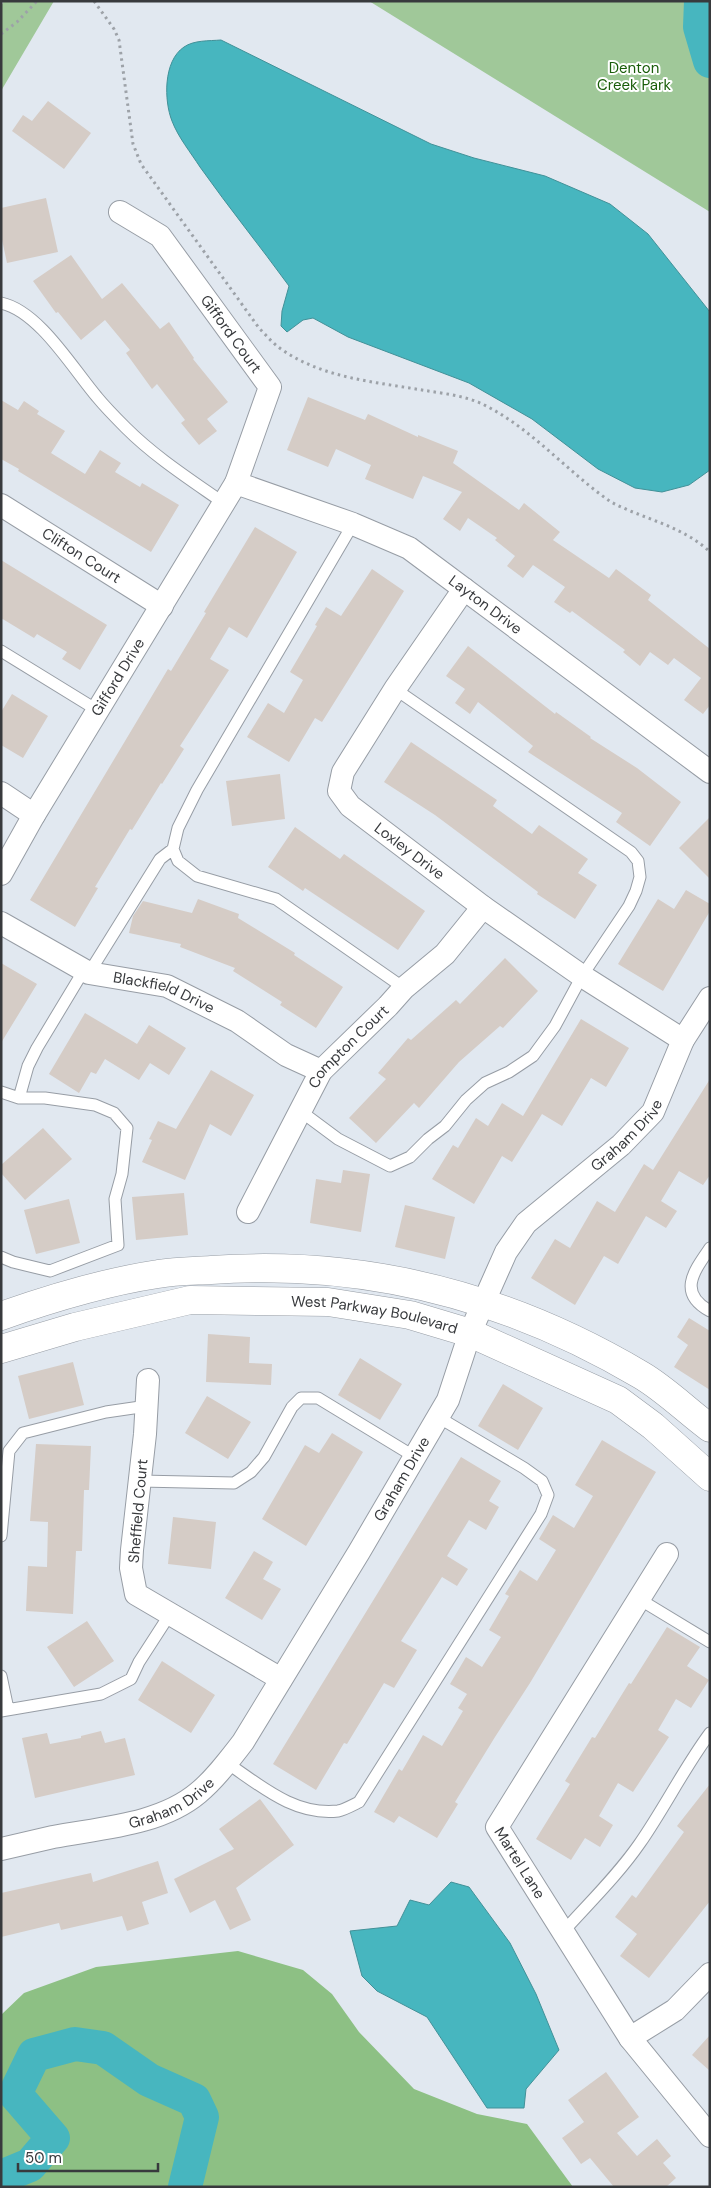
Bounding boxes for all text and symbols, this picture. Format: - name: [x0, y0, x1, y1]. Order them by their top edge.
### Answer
- park label: Denton Creek Park: [597, 58, 672, 95]
- street label: Gifford Court: [196, 291, 266, 377]
- street label: Clifton Court: [38, 523, 125, 588]
- street label: Layton Drive: [444, 571, 526, 639]
- street label: Gifford Drive: [86, 634, 149, 720]
- street label: Loxley Drive: [370, 818, 449, 884]
- street label: Blackfield Drive: [112, 967, 218, 1018]
- street label: Compton Court: [304, 1001, 393, 1092]
- street label: Graham Drive: [587, 1097, 667, 1176]
- street label: West Parkway Boulevard: [291, 1291, 460, 1339]
- street label: Graham Drive: [369, 1433, 434, 1525]
- street label: Sheffield Court: [123, 1458, 153, 1564]
- street label: Graham Drive: [127, 1773, 219, 1833]
- street label: Martel Lane: [490, 1823, 550, 1903]
- scale bar: [18, 2140, 158, 2172]
- text: 50 m: [25, 2148, 62, 2168]

